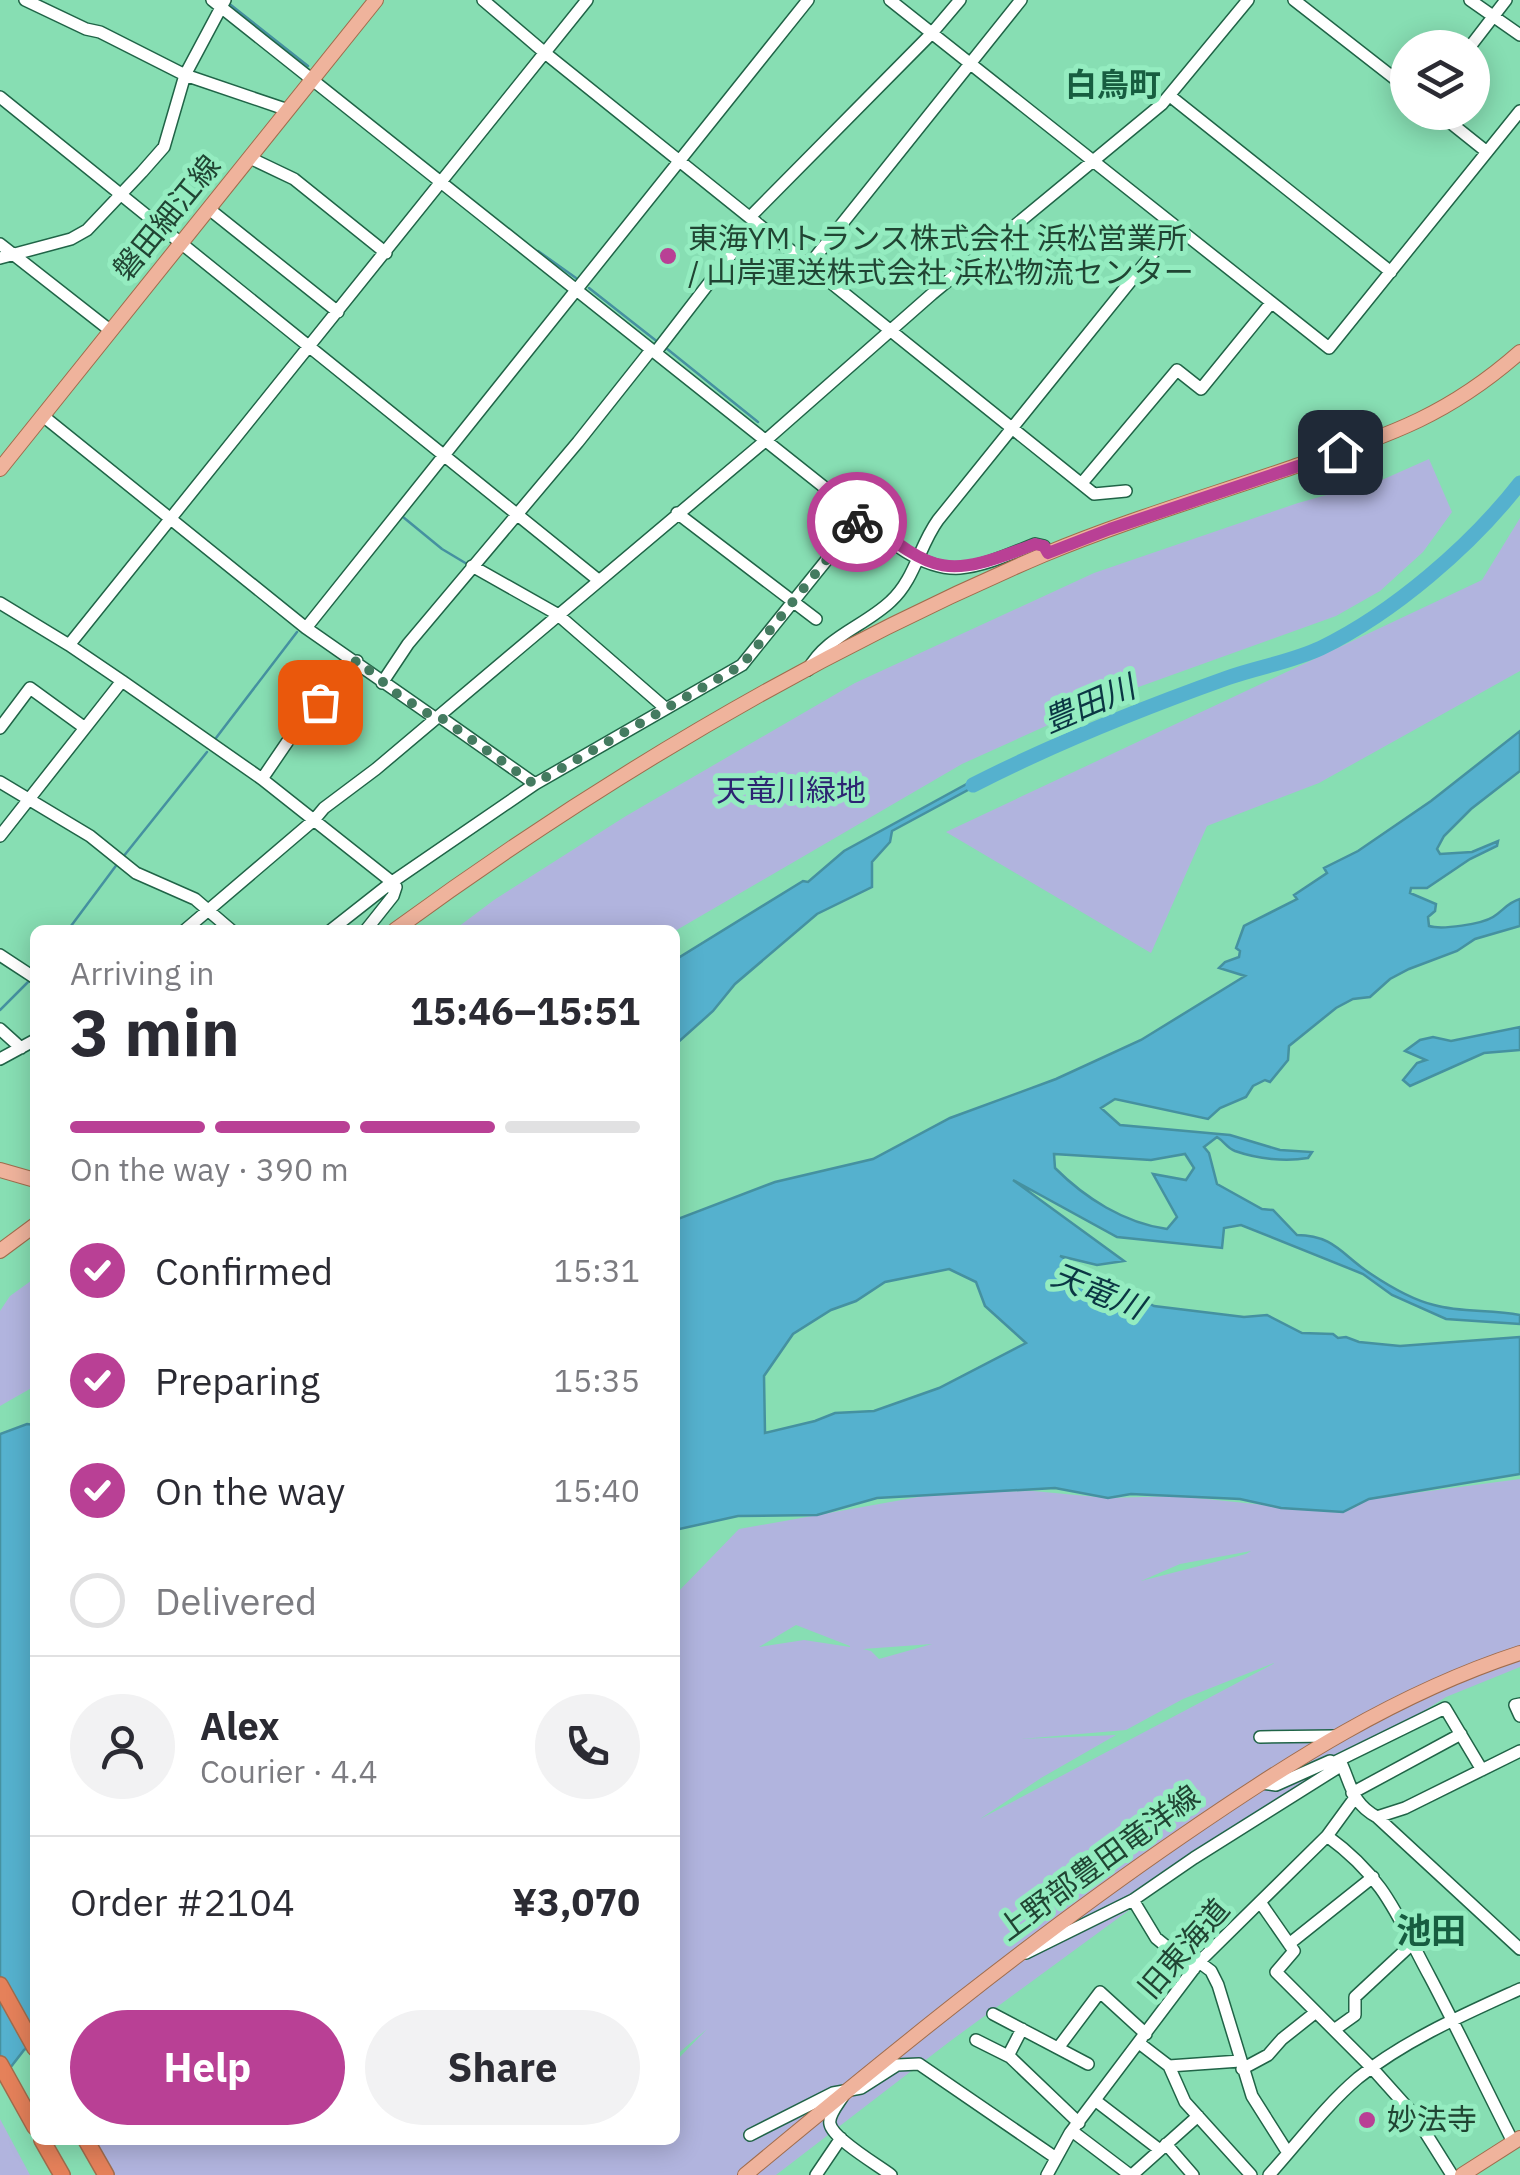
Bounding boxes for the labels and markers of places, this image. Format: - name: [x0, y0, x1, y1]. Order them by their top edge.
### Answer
- place label: 東海YMトランス株式会社 浜松営業所 / 山岸運送株式会社 浜松物流センター: [688, 218, 1194, 291]
- marker: 東海YMトランス株式会社 浜松営業所 / 山岸運送株式会社 浜松物流センター: [657, 245, 679, 267]
- pin: [1298, 410, 1383, 495]
- pin: [278, 660, 363, 745]
- place label: 妙法寺: [1387, 2099, 1477, 2138]
- marker: 妙法寺: [1356, 2109, 1378, 2131]

